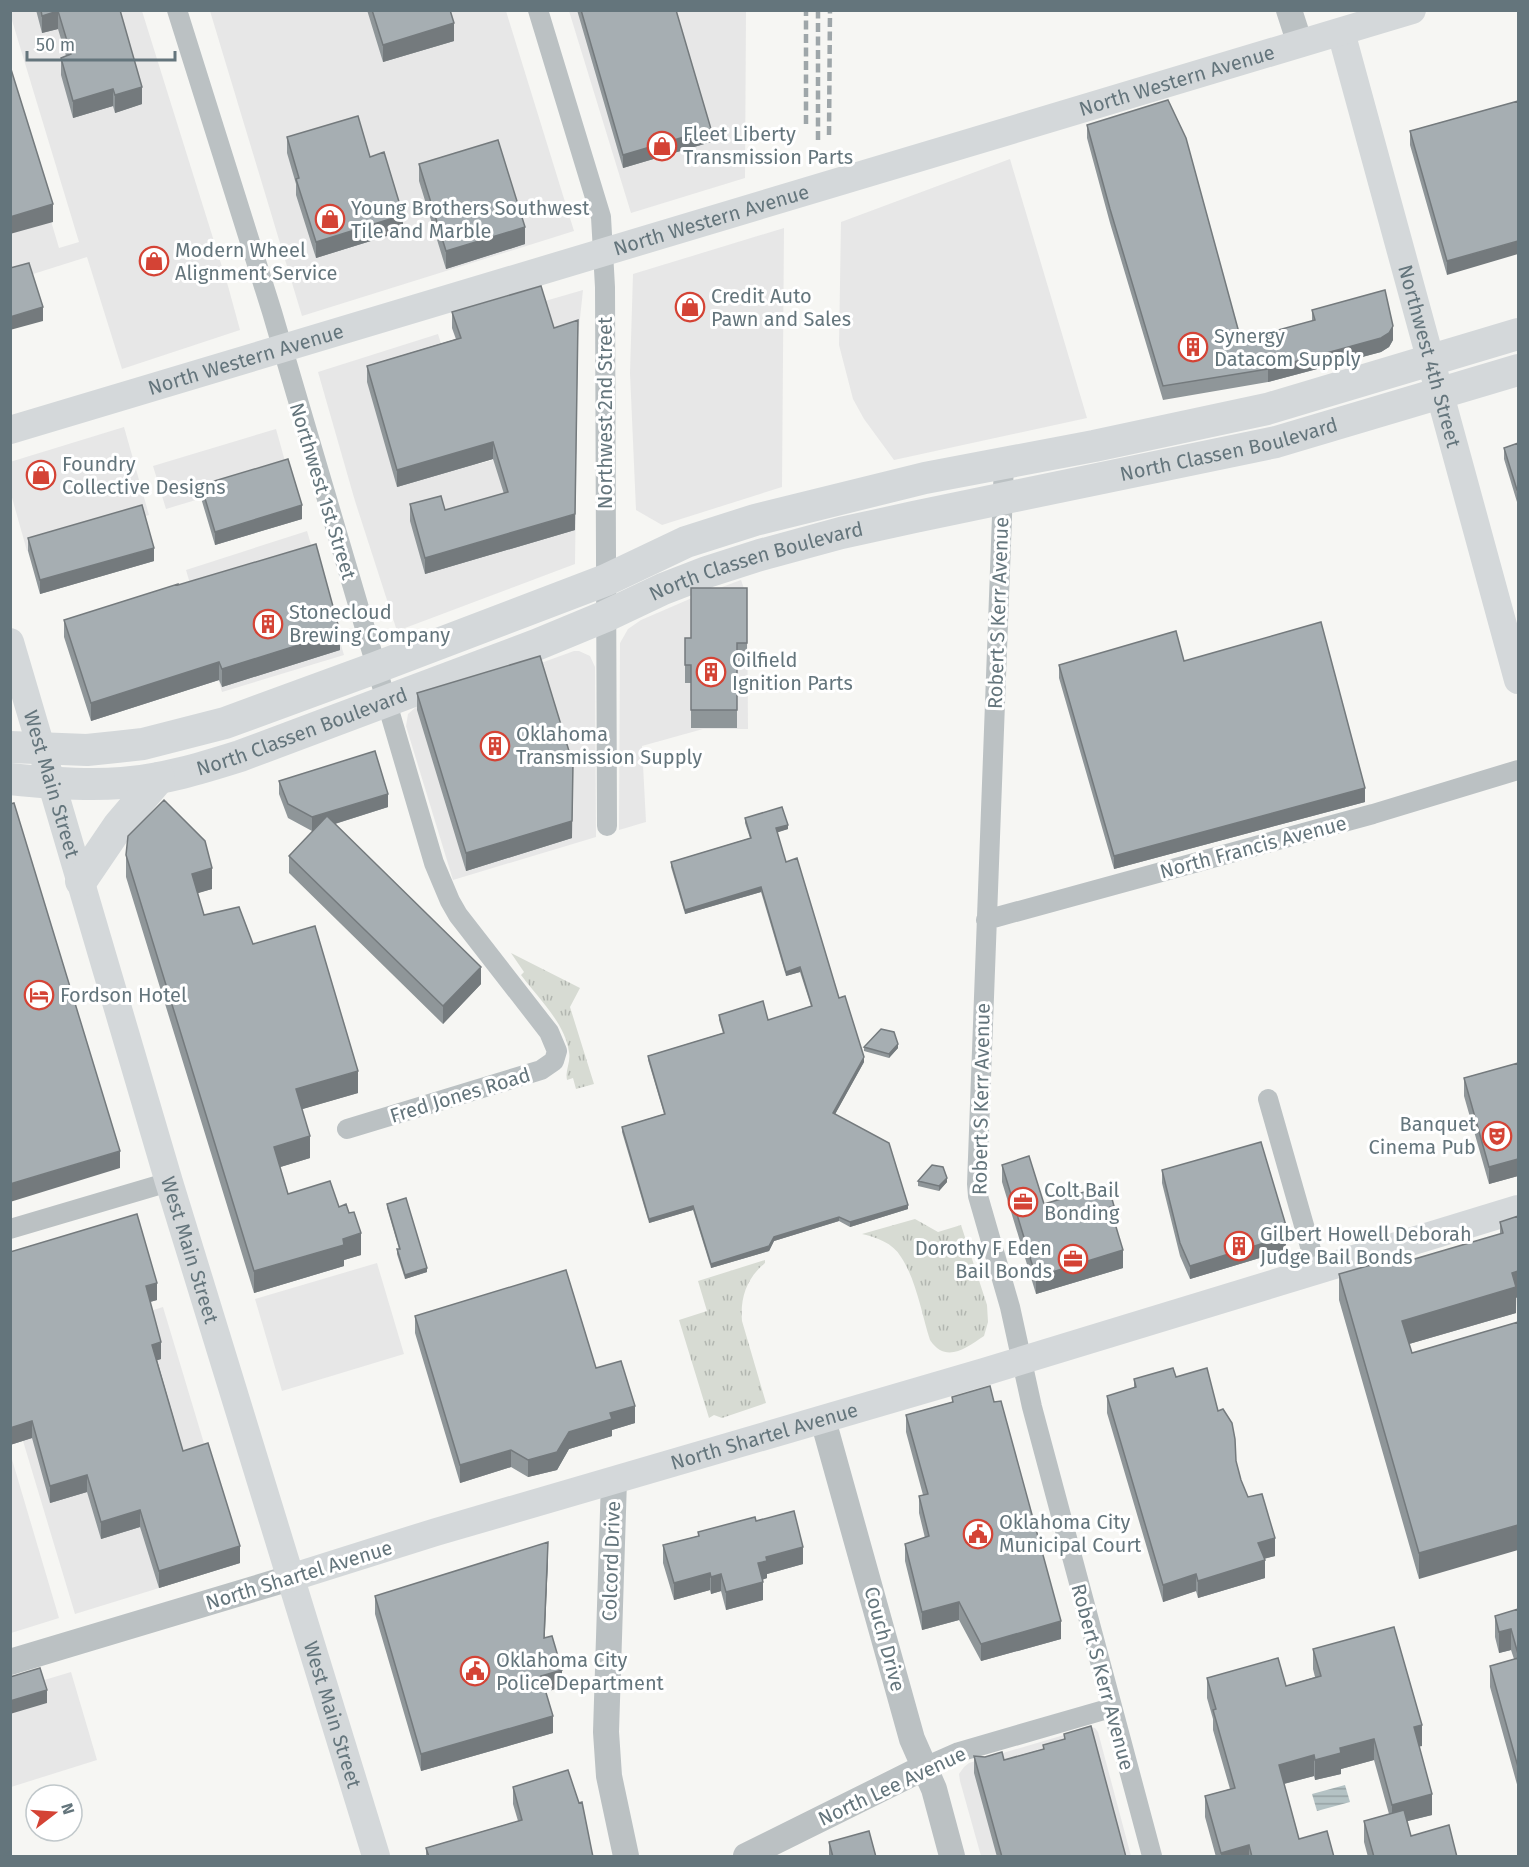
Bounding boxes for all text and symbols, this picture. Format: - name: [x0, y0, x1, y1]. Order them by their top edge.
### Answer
- scale bar: [27, 24, 176, 62]
- text: 50 m: [36, 34, 75, 56]
- street label: North Western Avenue: [1076, 40, 1277, 121]
- place label: Fleet Liberty Transmission Parts: [683, 122, 853, 169]
- shop icon: Fleet Liberty Transmission Parts: [646, 130, 678, 162]
- street label: North Western Avenue: [611, 179, 812, 261]
- place label: Young Brothers Southwest Tile and Marble: [351, 196, 590, 243]
- shop icon: Young Brothers Southwest Tile and Marble: [314, 203, 346, 235]
- place label: Modern Wheel Alignment Service: [175, 238, 337, 285]
- shop icon: Modern Wheel Alignment Service: [138, 245, 170, 277]
- street label: Northwest 4th Street: [1393, 262, 1466, 451]
- place label: Credit Auto Pawn and Sales: [711, 284, 851, 331]
- shop icon: Credit Auto Pawn and Sales: [674, 291, 706, 323]
- street label: Northwest 2nd Street: [593, 316, 617, 509]
- street label: North Western Avenue: [145, 319, 346, 400]
- place label: Synergy Datacom Supply: [1214, 324, 1361, 371]
- building icon: Synergy Datacom Supply: [1177, 331, 1209, 363]
- street label: Northwest 1st Street: [285, 400, 362, 583]
- street label: North Classen Boulevard: [1118, 412, 1341, 486]
- place label: Foundry Collective Designs: [62, 452, 226, 499]
- shop icon: Foundry Collective Designs: [25, 459, 57, 491]
- street label: North Classen Boulevard: [645, 517, 865, 606]
- street label: Robert S Kerr Avenue: [983, 517, 1013, 709]
- place label: Stonecloud Brewing Company: [289, 600, 450, 647]
- building icon: Stonecloud Brewing Company: [252, 608, 284, 640]
- place label: Oilfield Ignition Parts: [732, 648, 853, 695]
- building icon: Oilfield Ignition Parts: [695, 656, 727, 688]
- street label: North Classen Boulevard: [194, 682, 411, 781]
- street label: West Main Street: [19, 707, 85, 861]
- place label: Oklahoma Transmission Supply: [516, 722, 702, 769]
- building icon: Oklahoma Transmission Supply: [479, 730, 511, 762]
- street label: North Francis Avenue: [1157, 811, 1349, 883]
- hotel icon: Fordson Hotel: [23, 979, 55, 1011]
- place label: Fordson Hotel: [60, 983, 187, 1007]
- street label: Robert S Kerr Avenue: [967, 1003, 995, 1195]
- street label: Fred Jones Road: [387, 1062, 533, 1128]
- place label: Banquet Cinema Pub: [1369, 1112, 1477, 1159]
- theatre icon: Banquet Cinema Pub: [1481, 1120, 1513, 1152]
- street label: West Main Street: [156, 1173, 224, 1327]
- place label: Colt Bail Bonding: [1044, 1178, 1120, 1225]
- office icon: Colt Bail Bonding: [1007, 1186, 1039, 1218]
- place label: Gilbert Howell Deborah Judge Bail Bonds: [1260, 1222, 1472, 1269]
- building icon: Gilbert Howell Deborah Judge Bail Bonds: [1223, 1230, 1255, 1262]
- place label: Dorothy F Eden Bail Bonds: [915, 1236, 1052, 1283]
- office icon: Dorothy F Eden Bail Bonds: [1057, 1243, 1089, 1275]
- street label: North Shartel Avenue: [668, 1397, 861, 1475]
- street label: Colcord Drive: [597, 1500, 625, 1622]
- place label: Oklahoma City Municipal Court: [999, 1510, 1142, 1557]
- public building icon: Oklahoma City Municipal Court: [962, 1518, 994, 1550]
- street label: North Shartel Avenue: [203, 1535, 395, 1615]
- street label: Robert S Kerr Avenue: [1067, 1581, 1139, 1773]
- street label: Couch Drive: [859, 1584, 911, 1694]
- street label: West Main Street: [299, 1638, 367, 1792]
- place label: Oklahoma City Police Department: [496, 1648, 665, 1695]
- public building icon: Oklahoma City Police Department: [459, 1655, 491, 1687]
- street label: North Lee Avenue: [814, 1741, 970, 1831]
- north arrow: [24, 1783, 84, 1843]
- text: N: [57, 1801, 79, 1817]

